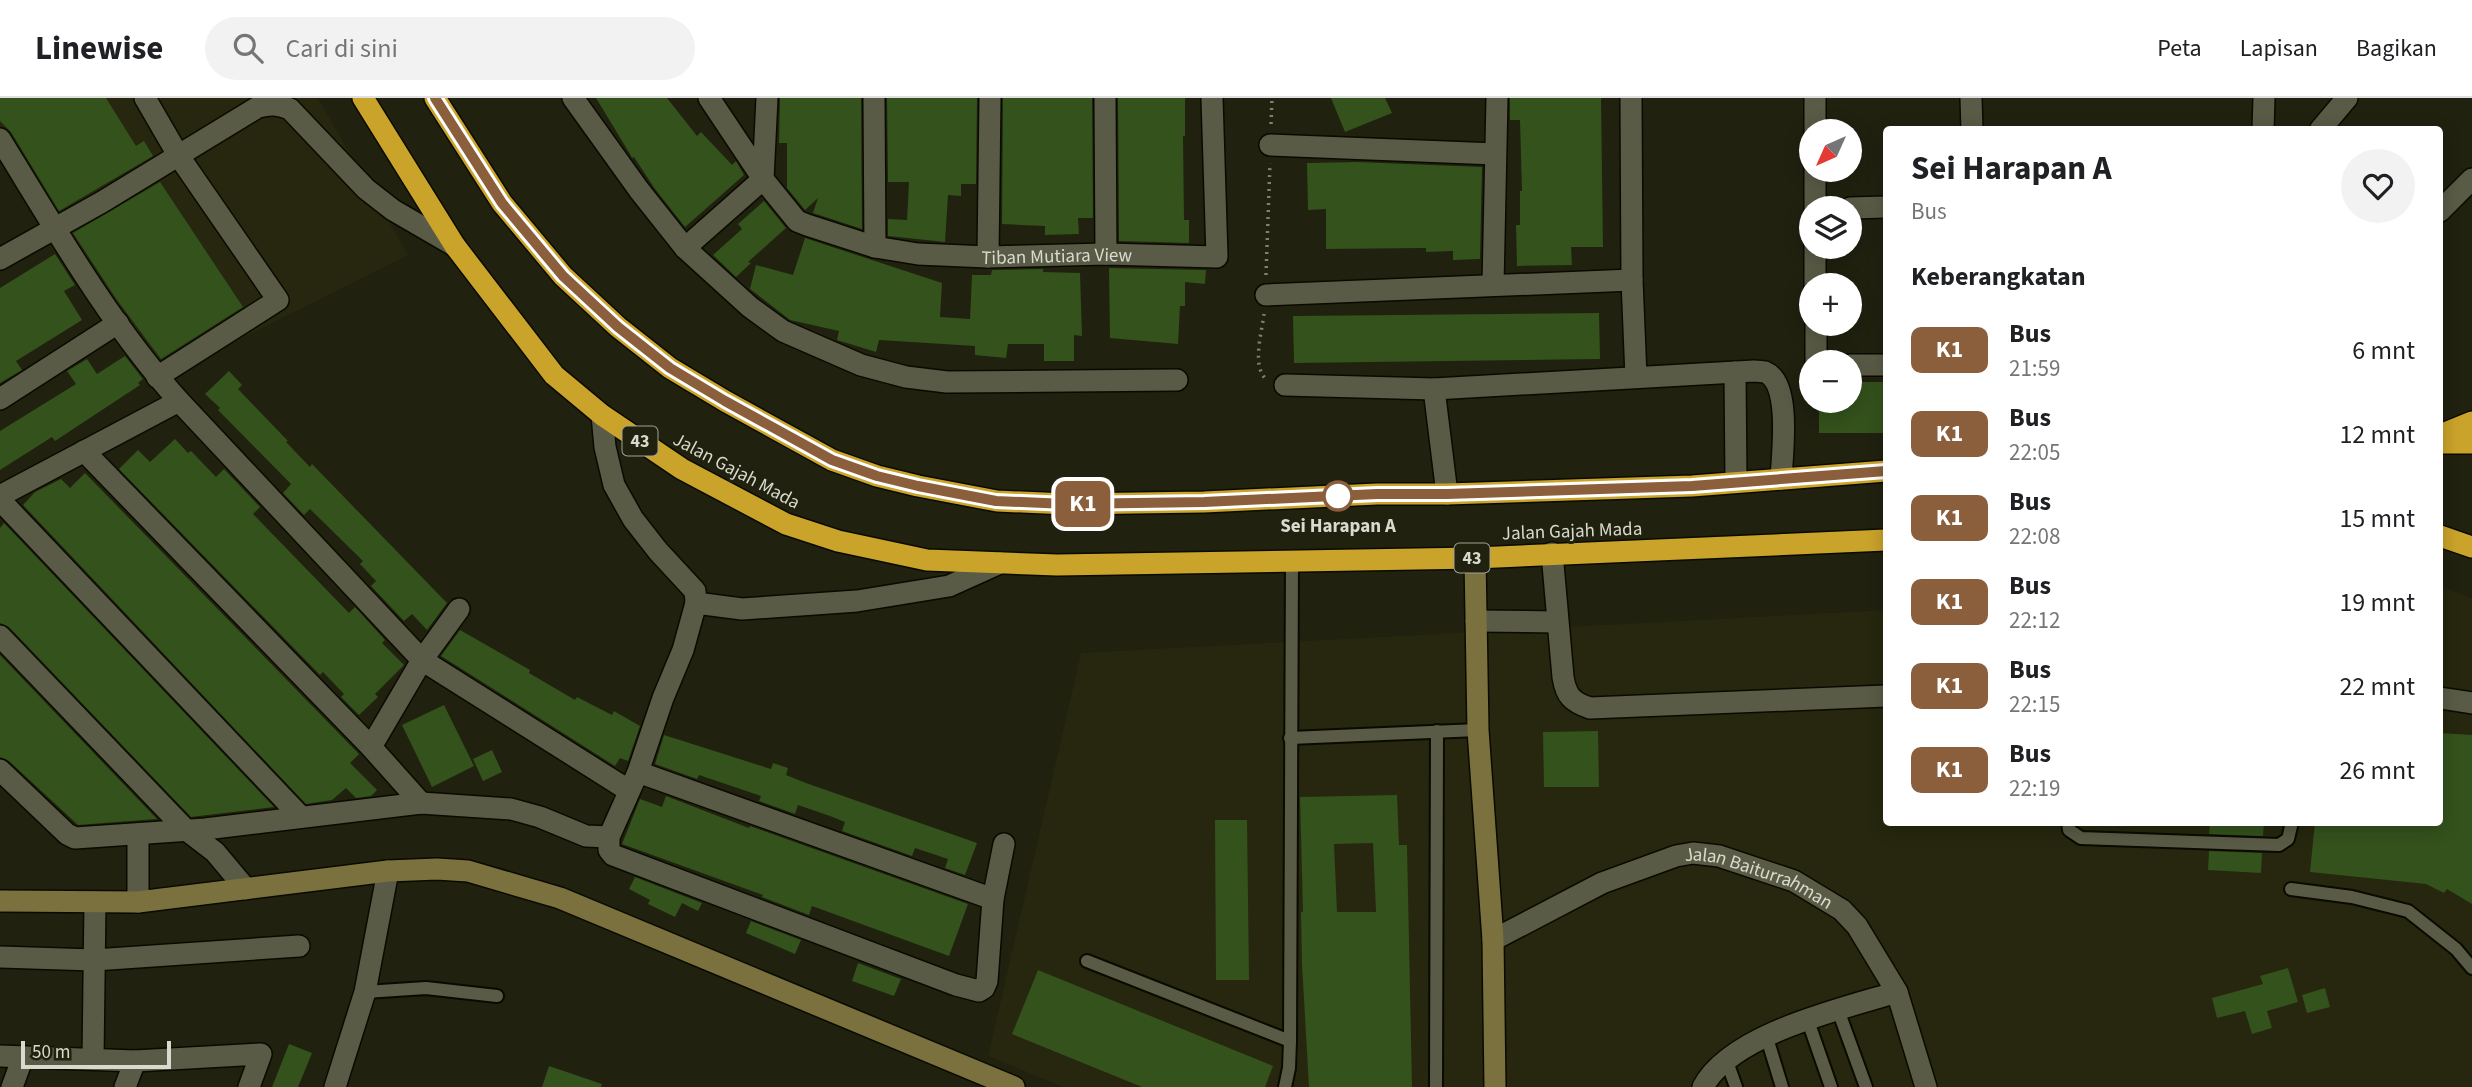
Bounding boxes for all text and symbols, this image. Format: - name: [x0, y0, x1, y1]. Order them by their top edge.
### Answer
- search box: [205, 17, 695, 80]
- text: Linewise: [35, 25, 163, 72]
- icon: search: [229, 29, 267, 67]
- text: Cari di sini: [285, 30, 398, 67]
- text: Peta: [2157, 31, 2202, 66]
- text: Lapisan: [2240, 31, 2318, 66]
- text: Bagikan: [2356, 31, 2437, 66]
- north arrow: [1799, 119, 1862, 182]
- map controls: [1799, 119, 1862, 413]
- text: Sei Harapan A: [1911, 145, 2112, 192]
- button: heart: [2341, 149, 2415, 223]
- text: Bus: [1911, 195, 1947, 228]
- button: layers: [1799, 196, 1862, 259]
- street label: Tiban Mutiara View: [981, 242, 1133, 272]
- text: Keberangkatan: [1911, 258, 2086, 295]
- button: +: [1799, 273, 1862, 336]
- text: Bus: [2009, 315, 2051, 352]
- text: K1: [1936, 332, 1963, 367]
- text: 6 mnt: [2352, 332, 2415, 369]
- button: −: [1799, 350, 1862, 413]
- text: 21:59: [2009, 352, 2060, 385]
- text: Bus: [2009, 399, 2051, 436]
- text: K1: [1936, 416, 1963, 451]
- text: 12 mnt: [2339, 416, 2415, 453]
- road number: 43: [622, 426, 658, 456]
- street label: Jalan Gajah Mada: [668, 426, 805, 516]
- text: 22:05: [2009, 436, 2060, 469]
- line badge: K1: [1052, 481, 1114, 527]
- marker: Sei Harapan A: [1323, 481, 1353, 511]
- text: Bus: [2009, 483, 2051, 520]
- text: K1: [1069, 486, 1097, 521]
- text: K1: [1936, 500, 1963, 535]
- text: 15 mnt: [2339, 500, 2415, 537]
- place label: Sei Harapan A: [1280, 513, 1396, 540]
- street label: Jalan Gajah Mada: [1501, 516, 1643, 547]
- text: 22:08: [2009, 520, 2060, 553]
- road number: 43: [1454, 544, 1490, 572]
- text: Bus: [2009, 567, 2051, 604]
- text: K1: [1936, 584, 1963, 619]
- text: 19 mnt: [2339, 584, 2415, 621]
- text: 22:12: [2009, 604, 2060, 637]
- text: Bus: [2009, 651, 2051, 688]
- text: K1: [1936, 668, 1963, 703]
- text: 22 mnt: [2339, 668, 2415, 705]
- text: 22:15: [2009, 688, 2060, 721]
- text: Bus: [2009, 735, 2051, 772]
- text: K1: [1936, 752, 1963, 787]
- text: 26 mnt: [2339, 752, 2415, 789]
- text: 22:19: [2009, 772, 2060, 805]
- street label: Jalan Baiturrahman: [1682, 841, 1838, 916]
- scale bar: [21, 1038, 172, 1070]
- text: 50 m: [32, 1039, 70, 1066]

